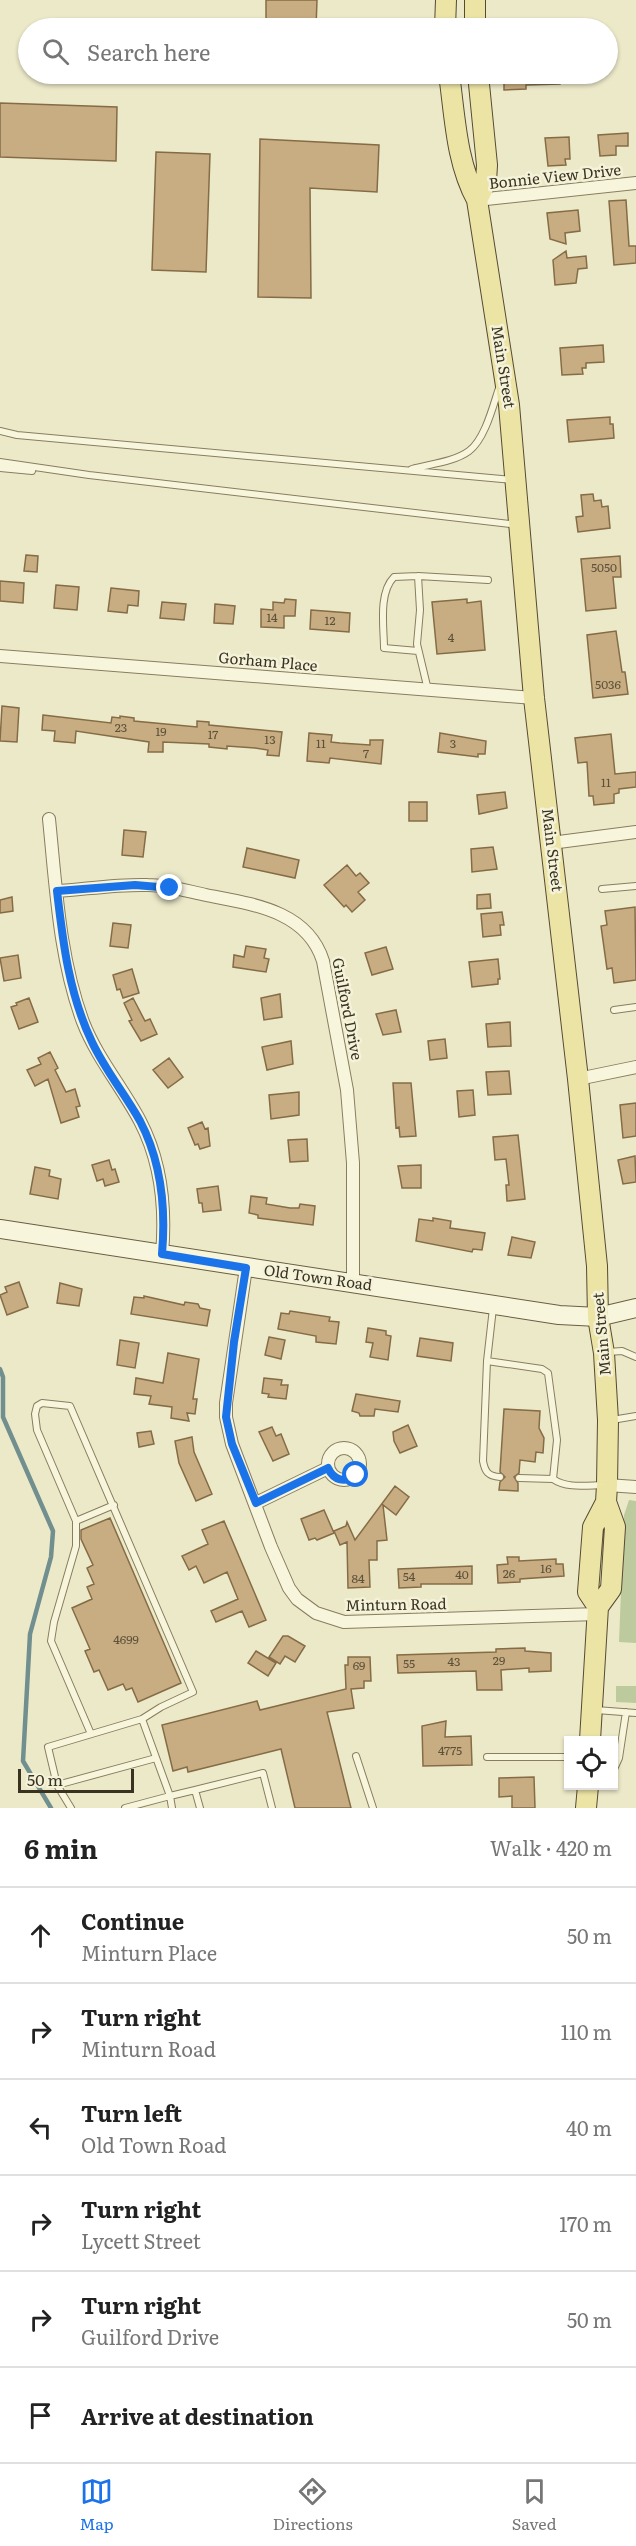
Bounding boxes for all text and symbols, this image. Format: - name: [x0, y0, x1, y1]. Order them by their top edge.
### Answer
- search box: [18, 18, 618, 84]
- icon: search: [39, 35, 72, 68]
- text: Search here: [87, 35, 210, 68]
- street label: Bonnie View Drive: [488, 157, 622, 194]
- street label: Main Street: [487, 324, 522, 410]
- house number: 5050: [591, 558, 617, 576]
- house number: 14: [266, 608, 278, 626]
- house number: 12: [325, 611, 335, 629]
- house number: 4: [448, 628, 455, 646]
- street label: Gorham Place: [218, 645, 319, 676]
- house number: 5036: [595, 675, 621, 693]
- house number: 23: [115, 718, 127, 736]
- house number: 19: [155, 722, 167, 740]
- house number: 17: [208, 725, 218, 743]
- house number: 13: [264, 730, 276, 748]
- house number: 11: [316, 734, 326, 752]
- house number: 3: [450, 734, 456, 752]
- house number: 7: [363, 744, 369, 762]
- house number: 11: [601, 773, 611, 791]
- street label: Main Street: [537, 807, 570, 893]
- route end: [156, 874, 182, 900]
- street label: Guilford Drive: [327, 956, 370, 1062]
- street label: Old Town Road: [263, 1258, 374, 1296]
- street label: Main Street: [585, 1291, 616, 1377]
- route start: [342, 1461, 368, 1487]
- house number: 16: [540, 1559, 552, 1577]
- house number: 26: [503, 1564, 516, 1582]
- house number: 40: [455, 1565, 469, 1583]
- house number: 54: [403, 1567, 416, 1585]
- house number: 84: [351, 1569, 365, 1587]
- street label: Minturn Road: [345, 1591, 447, 1616]
- house number: 4699: [113, 1630, 139, 1648]
- house number: 29: [493, 1651, 505, 1669]
- house number: 43: [447, 1652, 461, 1670]
- house number: 55: [403, 1654, 415, 1672]
- house number: 69: [353, 1656, 365, 1674]
- map controls: [564, 1736, 618, 1790]
- button: locate: [564, 1736, 618, 1790]
- house number: 4775: [438, 1741, 462, 1759]
- scale bar: [18, 1766, 134, 1794]
- text: 50 m: [27, 1767, 63, 1791]
- text: 6 min: [24, 1828, 98, 1867]
- text: Walk · 420 m: [490, 1832, 612, 1862]
- text: Continue: [81, 1904, 184, 1937]
- icon: ahead: [24, 1919, 57, 1952]
- text: 50 m: [567, 1920, 612, 1950]
- text: Minturn Place: [81, 1937, 217, 1967]
- text: Turn right: [81, 2000, 201, 2033]
- icon: right: [24, 2015, 57, 2048]
- text: 110 m: [561, 2016, 612, 2046]
- text: Minturn Road: [81, 2033, 216, 2063]
- text: Turn left: [81, 2096, 182, 2129]
- icon: left: [24, 2111, 57, 2144]
- text: 40 m: [566, 2112, 612, 2142]
- text: Old Town Road: [81, 2129, 227, 2159]
- text: Turn right: [81, 2192, 201, 2225]
- icon: right: [24, 2207, 57, 2240]
- text: 170 m: [559, 2208, 612, 2238]
- text: Lycett Street: [81, 2225, 201, 2255]
- text: Turn right: [81, 2288, 201, 2321]
- icon: right: [24, 2303, 57, 2336]
- text: 50 m: [567, 2304, 612, 2334]
- text: Guilford Drive: [81, 2321, 219, 2351]
- icon: arrive: [24, 2399, 57, 2432]
- text: Arrive at destination: [81, 2399, 314, 2432]
- tab: Map: [80, 2475, 114, 2535]
- tab: Directions: [273, 2475, 353, 2535]
- tab: Saved: [512, 2475, 556, 2535]

